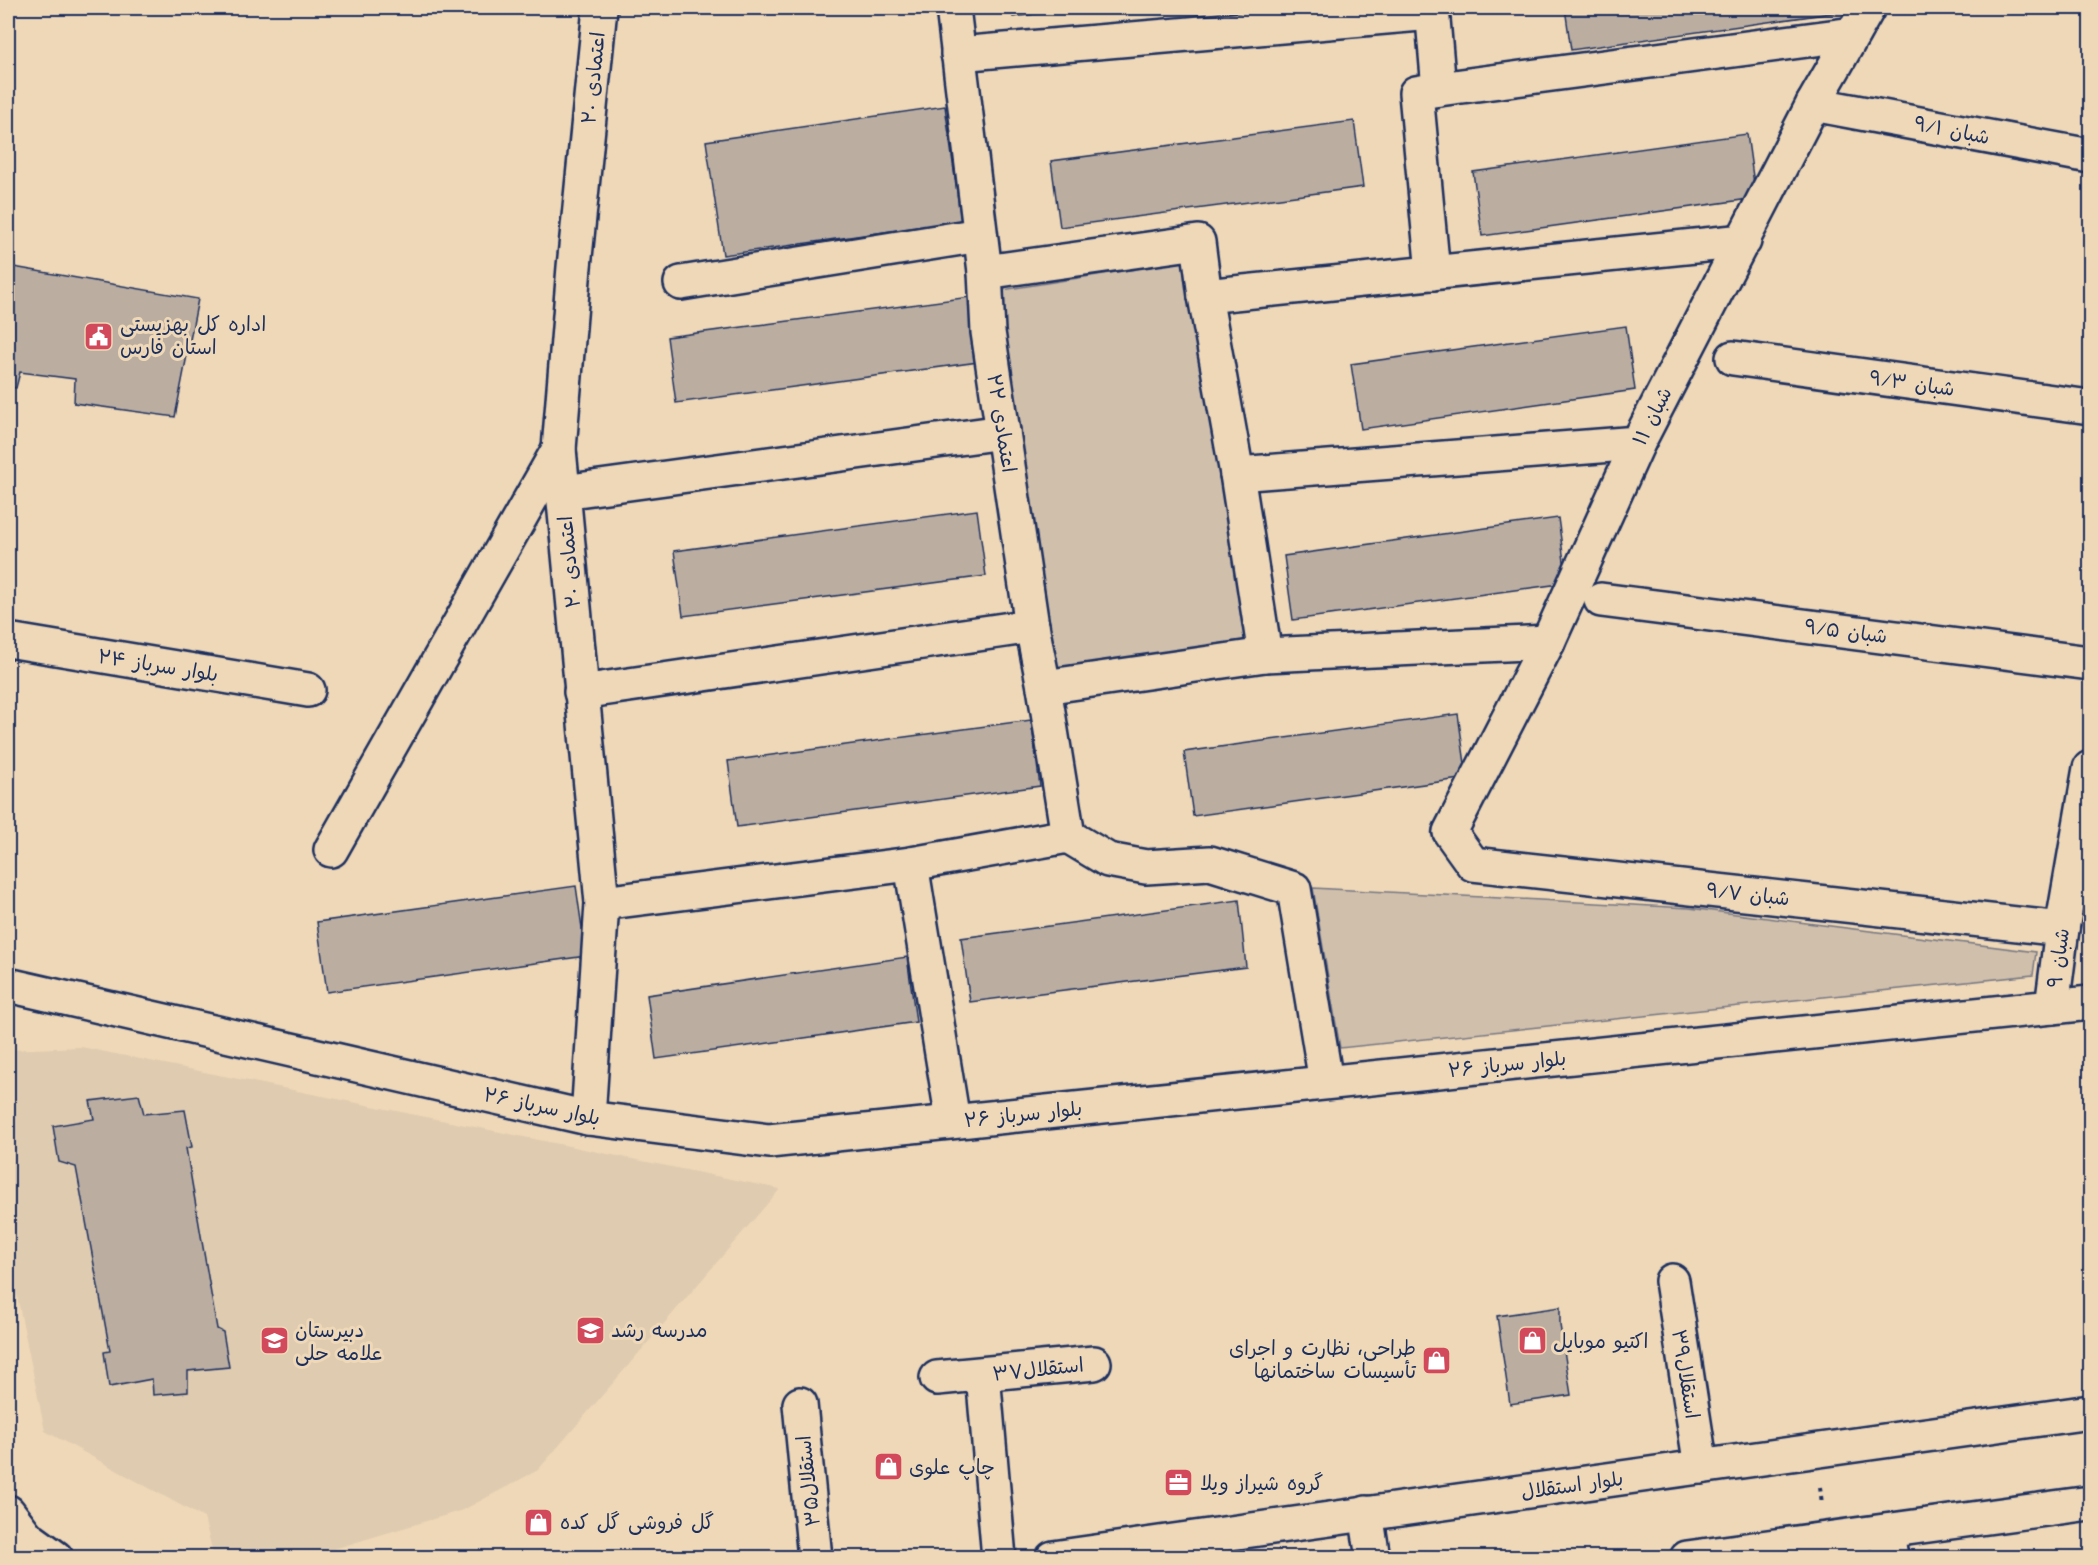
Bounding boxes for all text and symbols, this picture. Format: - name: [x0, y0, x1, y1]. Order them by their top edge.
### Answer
- street label: ۲۰ اعتمادی: [575, 31, 613, 126]
- street label: ۹/۱ شبان: [1911, 110, 1992, 152]
- place label: اداره کل بهزیستی استان فارس: [120, 311, 266, 362]
- public building icon: اداره کل بهزیستی استان فارس: [83, 320, 115, 352]
- street label: ۹/۳ شبان: [1867, 364, 1956, 404]
- street label: ۲۲ اعتمادی: [979, 372, 1023, 475]
- street label: ۱۱ شبان: [1626, 382, 1680, 451]
- street label: ۲۰ اعتمادی: [552, 515, 588, 609]
- street label: ۹/۵ شبان: [1803, 613, 1889, 651]
- street label: ۲۴ بلوار سرباز: [96, 643, 220, 689]
- street label: ۹/۷ شبان: [1705, 877, 1791, 913]
- street label: ۹ شبان: [2041, 926, 2077, 990]
- street label: ۲۶ بلوار سرباز: [1447, 1045, 1568, 1085]
- street label: ۲۶ بلوار سرباز: [481, 1081, 603, 1133]
- street label: ۲۶ بلوار سرباز: [963, 1095, 1084, 1135]
- school or university icon: مدرسه رشد: [574, 1314, 606, 1346]
- place label: دبیرستان علامه حلی: [295, 1317, 384, 1368]
- place label: مدرسه رشد: [611, 1317, 708, 1345]
- school or university icon: دبیرستان علامه حلی: [258, 1325, 290, 1357]
- shop icon: اکتیو موبایل: [1516, 1325, 1548, 1357]
- street label: استقلال۳۹: [1664, 1327, 1706, 1421]
- place label: اکتیو موبایل: [1553, 1328, 1648, 1356]
- place label: طراحی، نظارت و اجرای تأسیسات ساختمانها: [1229, 1335, 1416, 1386]
- shop icon: طراحی، نظارت و اجرای تأسیسات ساختمانها: [1421, 1344, 1453, 1376]
- street label: استقلال۳۷: [991, 1351, 1085, 1389]
- street label: استقلال۳۵: [790, 1434, 828, 1528]
- shop icon: چاپ علوی: [872, 1451, 904, 1483]
- place label: چاپ علوی: [909, 1454, 995, 1482]
- street label: بلوار استقلال: [1519, 1465, 1625, 1507]
- office icon: گروه شیراز ویلا: [1163, 1467, 1195, 1499]
- place label: گروه شیراز ویلا: [1200, 1470, 1323, 1498]
- shop icon: گل فروشی گل کده: [523, 1506, 555, 1538]
- place label: گل فروشی گل کده: [560, 1509, 714, 1537]

